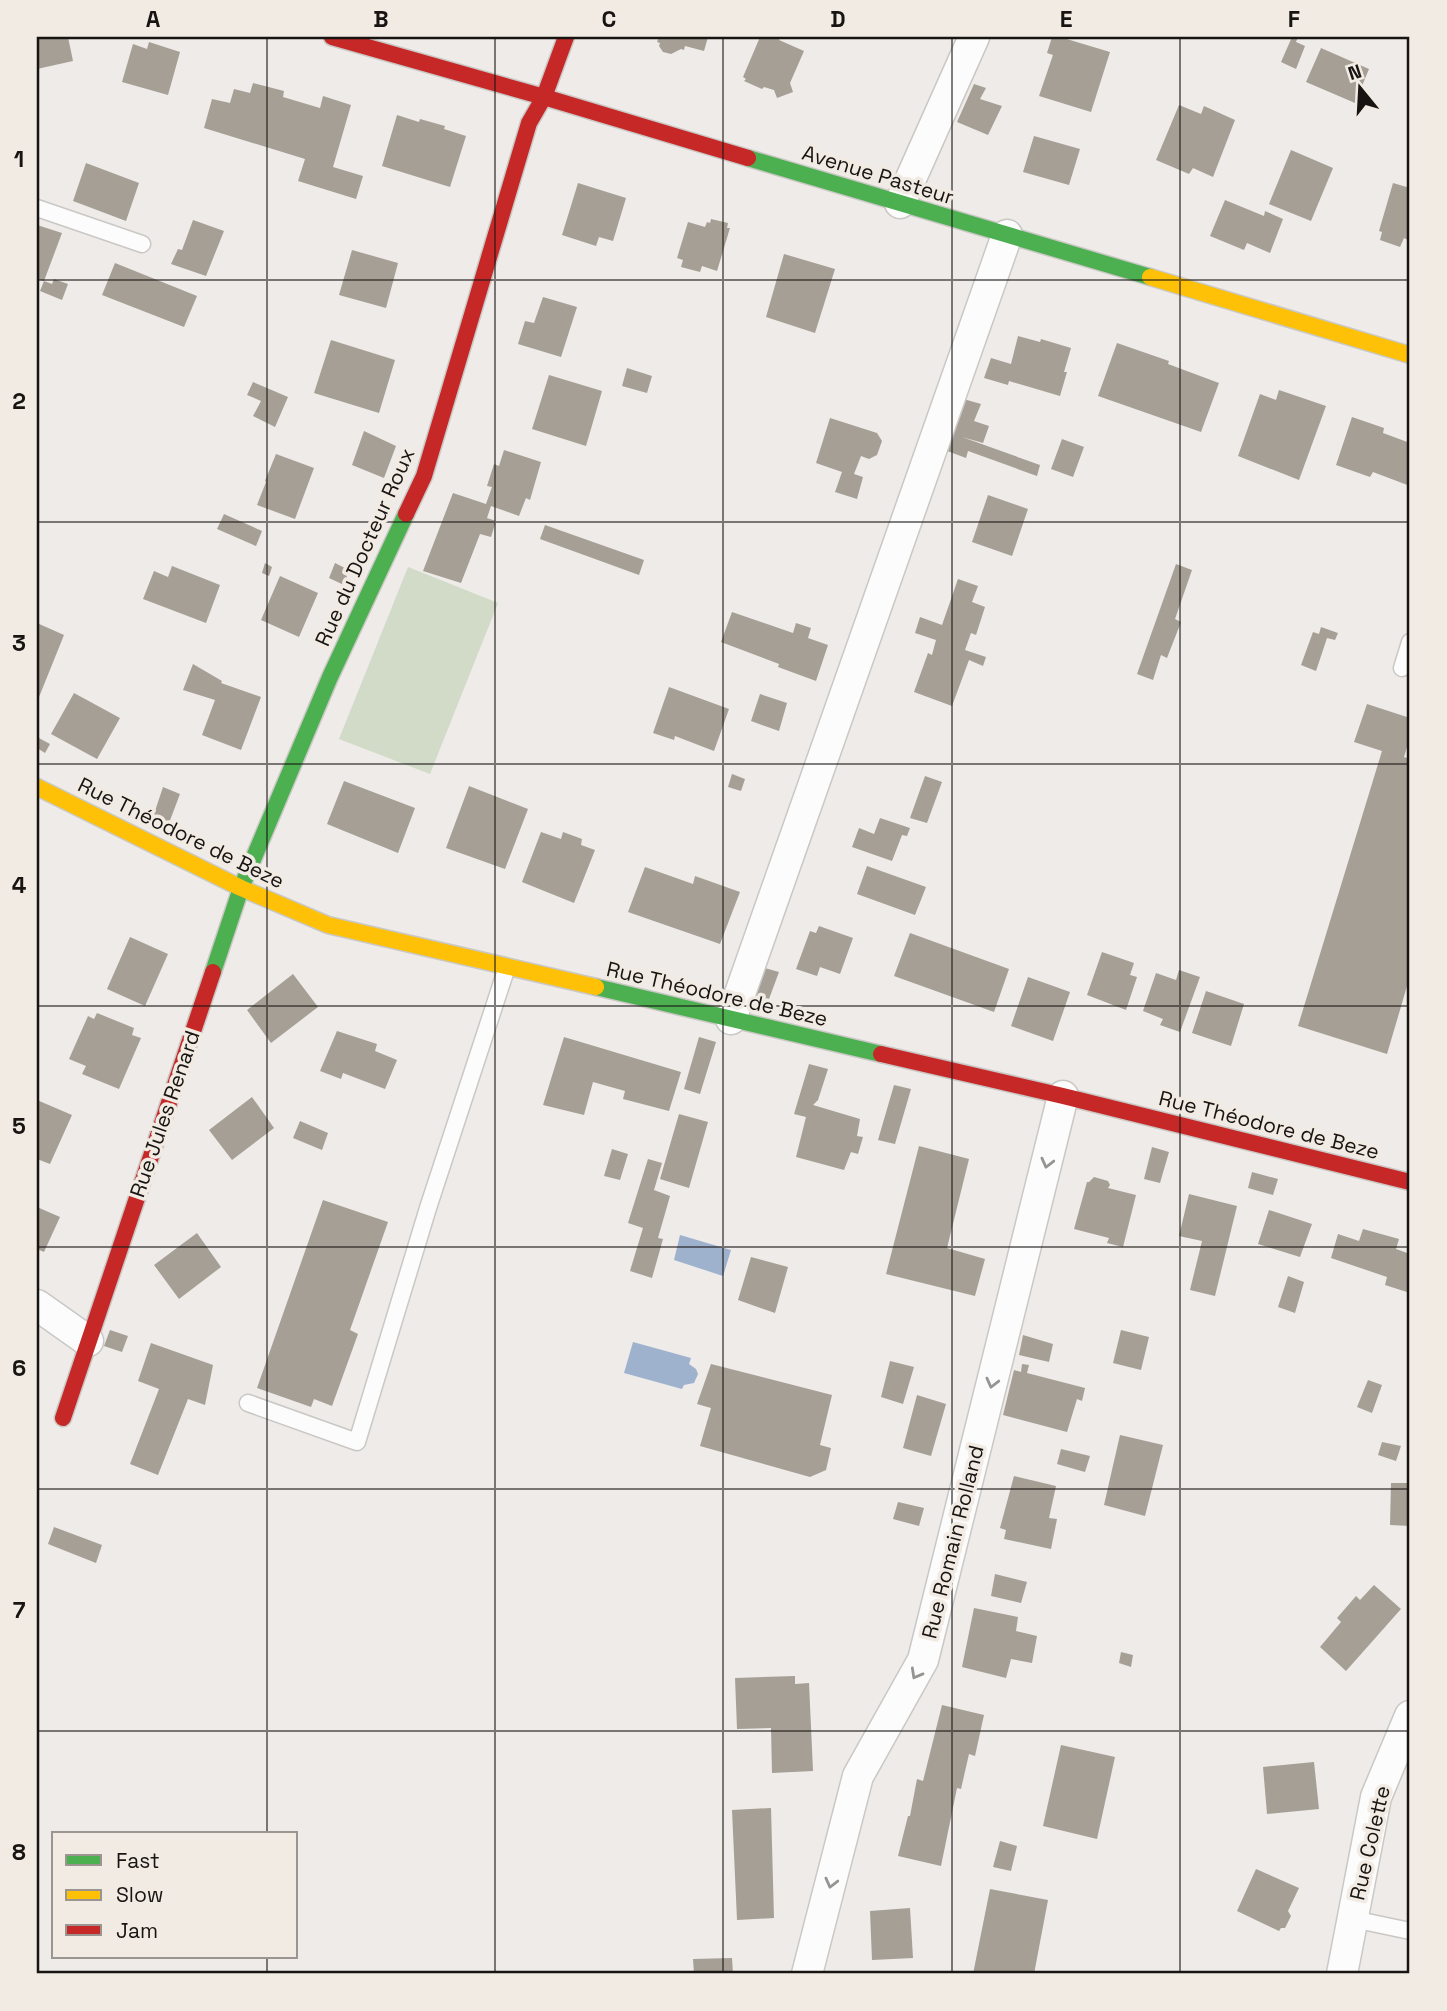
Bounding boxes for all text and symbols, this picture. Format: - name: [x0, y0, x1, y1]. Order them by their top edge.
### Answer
- text: A: [146, 4, 161, 34]
- text: B: [373, 4, 389, 34]
- text: C: [602, 4, 616, 34]
- text: D: [830, 4, 846, 34]
- text: E: [1060, 4, 1072, 34]
- text: F: [1288, 4, 1300, 34]
- north arrow: [1324, 52, 1394, 122]
- text: N: [1345, 58, 1365, 86]
- street label: Avenue Pasteur: [799, 139, 957, 210]
- text: 1: [14, 144, 24, 174]
- text: 2: [12, 386, 26, 416]
- street label: Rue du Docteur Roux: [309, 443, 420, 650]
- text: 3: [12, 628, 26, 658]
- street label: Rue Théodore de Beze: [74, 771, 289, 894]
- text: 4: [12, 870, 27, 900]
- street label: Rue Théodore de Beze: [604, 955, 830, 1032]
- street label: Rue Jules Renard: [123, 1027, 206, 1201]
- street label: Rue Théodore de Beze: [1156, 1084, 1382, 1165]
- text: 5: [12, 1111, 26, 1141]
- one-way arrow: [1041, 1156, 1055, 1168]
- text: 6: [12, 1353, 26, 1383]
- one-way arrow: [986, 1377, 1000, 1389]
- street label: Rue Romain Rolland: [915, 1442, 990, 1642]
- text: 7: [13, 1595, 26, 1625]
- one-way arrow: [911, 1667, 924, 1679]
- street label: Rue Colette: [1343, 1783, 1396, 1903]
- legend: [52, 1832, 298, 1958]
- text: 8: [12, 1837, 26, 1867]
- text: Fast: [116, 1847, 160, 1874]
- one-way arrow: [825, 1877, 839, 1889]
- text: Slow: [116, 1881, 164, 1908]
- text: Jam: [116, 1917, 158, 1944]

